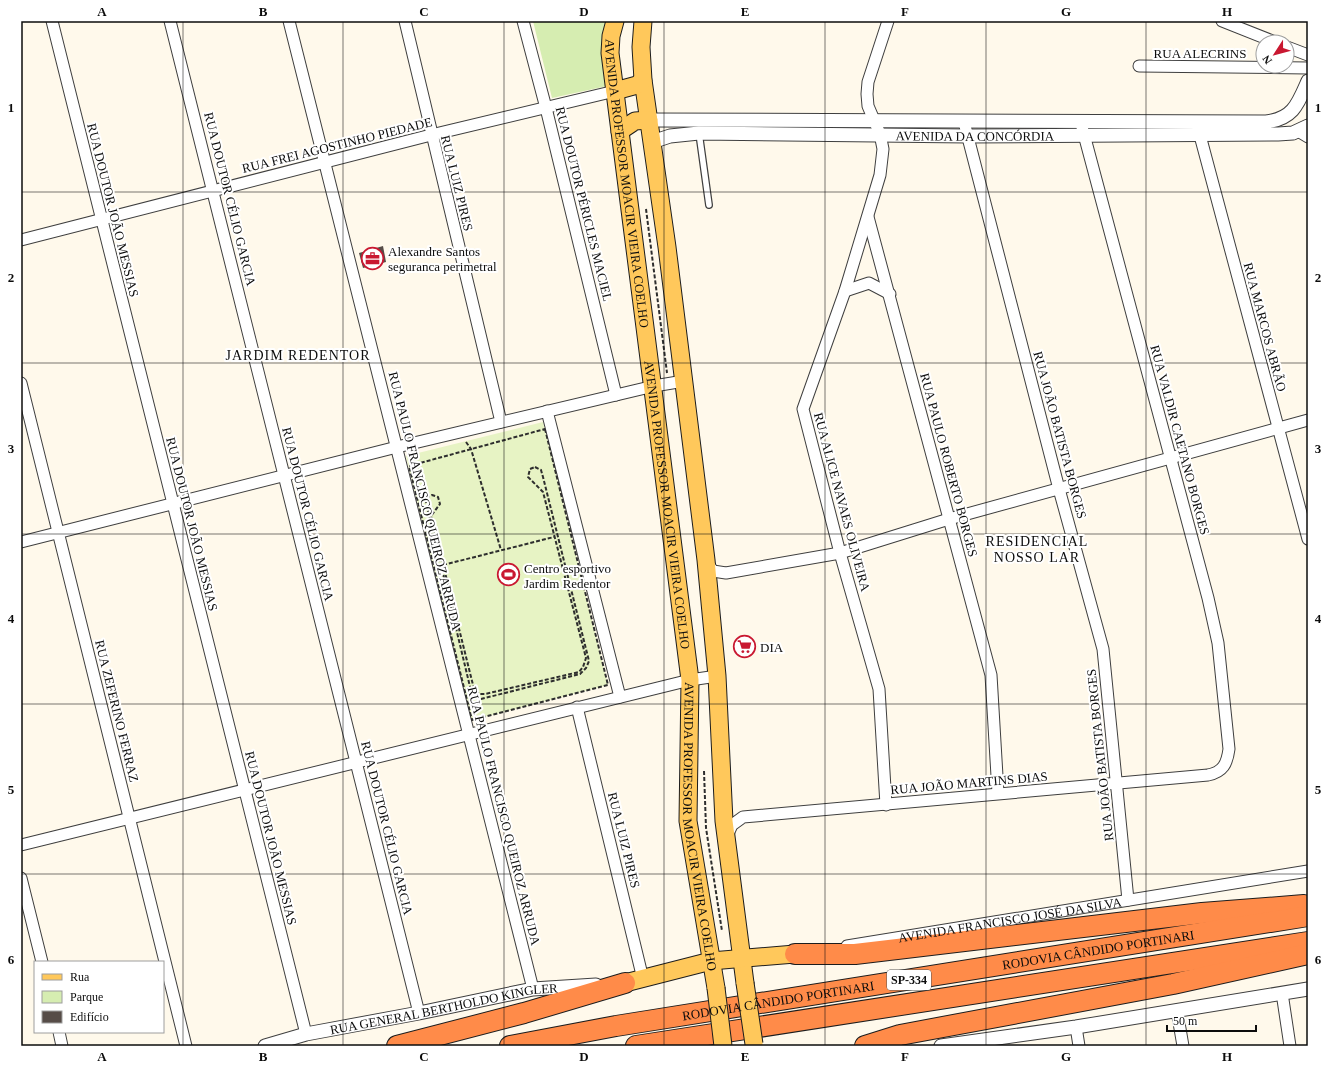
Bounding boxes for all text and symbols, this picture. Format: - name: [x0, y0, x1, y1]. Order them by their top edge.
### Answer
- text: A: [97, 4, 107, 19]
- text: B: [259, 4, 268, 19]
- text: C: [419, 4, 429, 19]
- text: D: [579, 4, 589, 19]
- text: E: [741, 4, 749, 19]
- text: F: [901, 4, 909, 19]
- text: G: [1061, 4, 1071, 19]
- text: H: [1222, 4, 1232, 19]
- north arrow: [1255, 34, 1295, 74]
- street label: AVENIDA PROFESSOR MOACIR VIEIRA COELHO: [602, 39, 652, 329]
- street label: RUA ALECRINS: [1154, 46, 1246, 61]
- text: N: [1260, 53, 1274, 67]
- text: 1: [8, 100, 14, 115]
- text: 1: [1315, 100, 1321, 115]
- street label: RUA DOUTOR PÉRICLES MACIEL: [553, 105, 616, 303]
- street label: RUA DOUTOR CÉLIO GARCIA: [201, 111, 259, 288]
- street label: RUA FREI AGOSTINHO PIEDADE: [240, 114, 434, 176]
- street label: RUA DOUTOR JOÃO MESSIAS: [84, 122, 142, 298]
- street label: AVENIDA DA CONCÓRDIA: [895, 128, 1055, 144]
- street label: RUA LUIZ PIRES: [438, 134, 476, 232]
- place label: Alexandre Santos seguranca perimetral: [388, 244, 497, 274]
- office icon: Alexandre Santos seguranca perimetral: [360, 245, 386, 271]
- street label: RUA MARCOS ABRÃO: [1241, 261, 1289, 393]
- text: 2: [8, 270, 14, 285]
- text: 2: [1315, 270, 1321, 285]
- street label: RUA VALDIR CAETANO BORGES: [1147, 343, 1213, 537]
- district label: JARDIM REDENTOR: [225, 348, 371, 363]
- street label: RUA JOÃO BATISTA BORGES: [1030, 350, 1090, 520]
- street label: AVENIDA PROFESSOR MOACIR VIEIRA COELHO: [642, 360, 693, 650]
- street label: RUA PAULO FRANCISCO QUEIROZ ARRUDA: [386, 370, 465, 632]
- street label: RUA PAULO ROBERTO BORGES: [917, 371, 981, 559]
- street label: RUA ALICE NAVAES OLIVEIRA: [811, 411, 873, 594]
- street label: RUA DOUTOR CÉLIO GARCIA: [279, 426, 337, 603]
- street label: RUA DOUTOR JOÃO MESSIAS: [163, 436, 221, 612]
- text: 3: [8, 441, 15, 456]
- text: 3: [1315, 441, 1322, 456]
- district label: RESIDENCIAL NOSSO LAR: [986, 534, 1088, 565]
- place label: Centro esportivo Jardim Redentor: [524, 561, 611, 591]
- sports icon: Centro esportivo Jardim Redentor: [495, 562, 521, 588]
- text: 4: [8, 611, 15, 626]
- text: 4: [1315, 611, 1322, 626]
- supermarket icon: DIA: [732, 634, 758, 660]
- street label: RUA ZEFERINO FERRAZ: [92, 638, 142, 784]
- place label: DIA: [760, 640, 784, 655]
- street label: RUA JOÃO BATISTA BORGES: [1084, 668, 1116, 842]
- street label: AVENIDA PROFESSOR MOACIR VIEIRA COELHO: [680, 682, 720, 972]
- street label: RUA PAULO FRANCISCO QUEIROZ ARRUDA: [465, 685, 544, 947]
- street label: RUA DOUTOR CÉLIO GARCIA: [358, 740, 416, 917]
- street label: RUA DOUTOR JOÃO MESSIAS: [242, 750, 300, 926]
- street label: RUA JOÃO MARTINS DIAS: [890, 769, 1048, 797]
- text: 5: [8, 782, 15, 797]
- text: 5: [1315, 782, 1322, 797]
- street label: RUA LUIZ PIRES: [605, 791, 643, 889]
- street label: AVENIDA FRANCISCO JOSÉ DA SILVA: [897, 894, 1123, 945]
- street label: RODOVIA CÂNDIDO PORTINARI: [1001, 927, 1195, 972]
- text: 6: [8, 952, 15, 967]
- text: 6: [1315, 952, 1322, 967]
- legend: [34, 961, 164, 1033]
- text: Rua: [70, 970, 90, 984]
- road number: SP-334: [887, 970, 931, 990]
- street label: RODOVIA CÂNDIDO PORTINARI: [681, 978, 875, 1023]
- street label: RUA GENERAL BERTHOLDO KINGLER: [329, 980, 558, 1037]
- text: Parque: [70, 990, 103, 1004]
- scale bar: [1167, 1007, 1256, 1033]
- text: Edifício: [70, 1010, 109, 1024]
- text: 50 m: [1173, 1014, 1198, 1028]
- text: A: [97, 1049, 107, 1064]
- text: B: [259, 1049, 268, 1064]
- text: C: [419, 1049, 429, 1064]
- text: D: [579, 1049, 589, 1064]
- text: E: [741, 1049, 749, 1064]
- text: F: [901, 1049, 909, 1064]
- text: G: [1061, 1049, 1071, 1064]
- text: H: [1222, 1049, 1232, 1064]

